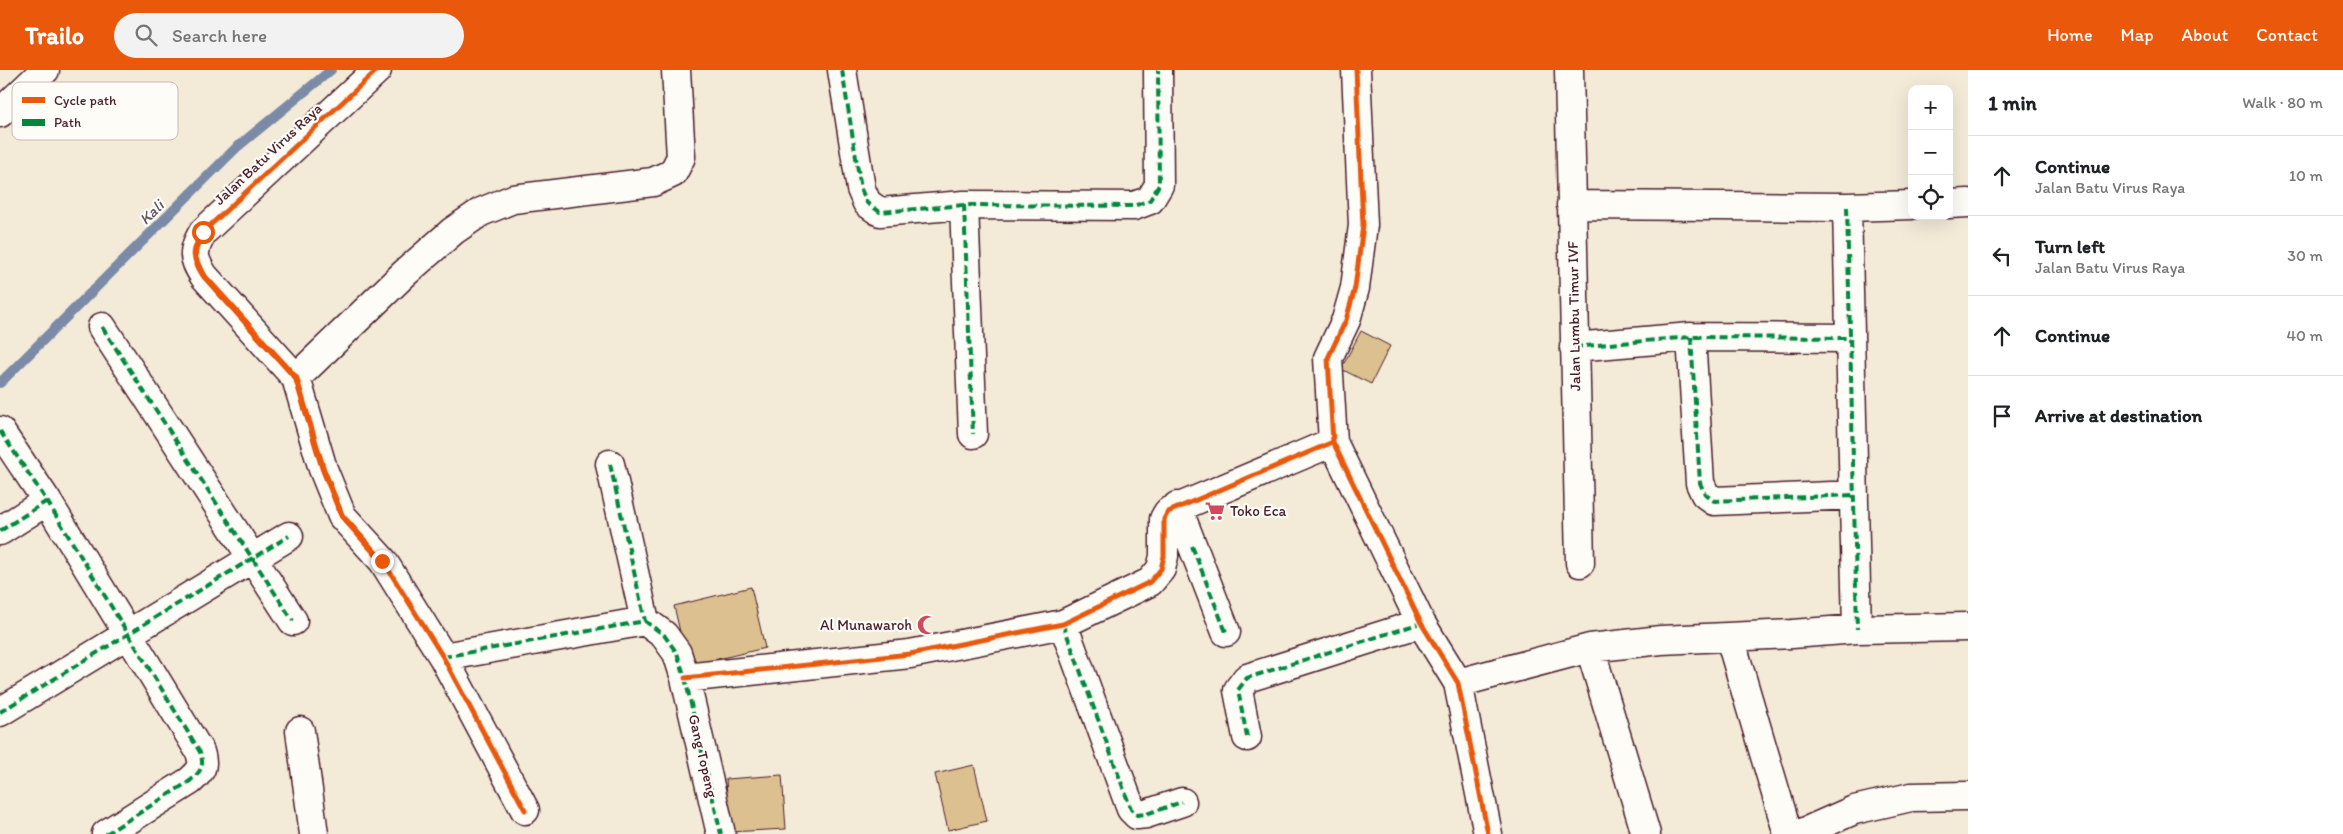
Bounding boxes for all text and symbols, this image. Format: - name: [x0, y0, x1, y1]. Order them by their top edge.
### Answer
- search box: [114, 13, 464, 58]
- text: Trailo: [25, 21, 84, 50]
- icon: search: [132, 21, 160, 49]
- text: Search here: [172, 24, 267, 47]
- text: Home: [2047, 24, 2093, 46]
- text: Map: [2121, 24, 2154, 46]
- text: About: [2182, 24, 2228, 46]
- text: Contact: [2256, 24, 2318, 46]
- legend: [12, 82, 178, 140]
- map controls: [1908, 85, 1953, 220]
- button: +: [1908, 85, 1953, 130]
- text: 1 min: [1988, 90, 2037, 115]
- text: Cycle path: [54, 92, 117, 109]
- text: Walk · 80 m: [2242, 93, 2323, 112]
- street label: Jalan Batu Virus Raya: [210, 99, 326, 209]
- text: Path: [54, 114, 81, 131]
- button: −: [1908, 130, 1953, 175]
- text: Continue: [2035, 155, 2110, 178]
- icon: ahead: [1988, 162, 2016, 190]
- text: 10 m: [2289, 166, 2323, 185]
- button: locate: [1908, 175, 1953, 220]
- text: Jalan Batu Virus Raya: [2035, 178, 2185, 197]
- water label: Kali: [135, 195, 169, 229]
- route start: [192, 221, 215, 244]
- text: Turn left: [2035, 235, 2105, 258]
- street label: Jalan Lumbu Timur IVF: [1564, 241, 1584, 391]
- icon: left: [1988, 242, 2016, 270]
- text: 30 m: [2287, 246, 2323, 265]
- text: Jalan Batu Virus Raya: [2035, 258, 2185, 277]
- icon: ahead: [1988, 322, 2016, 350]
- text: Continue: [2035, 324, 2110, 347]
- text: 40 m: [2286, 326, 2323, 345]
- icon: arrive: [1988, 402, 2016, 430]
- text: Arrive at destination: [2035, 404, 2202, 427]
- supermarket icon: Toko Eca: [1204, 500, 1226, 522]
- place label: Toko Eca: [1230, 502, 1286, 520]
- route end: [371, 550, 394, 573]
- mosque icon: Al Munawaroh: [916, 614, 938, 636]
- place label: Al Munawaroh: [820, 616, 912, 634]
- street label: Gang Topeng: [685, 713, 721, 800]

